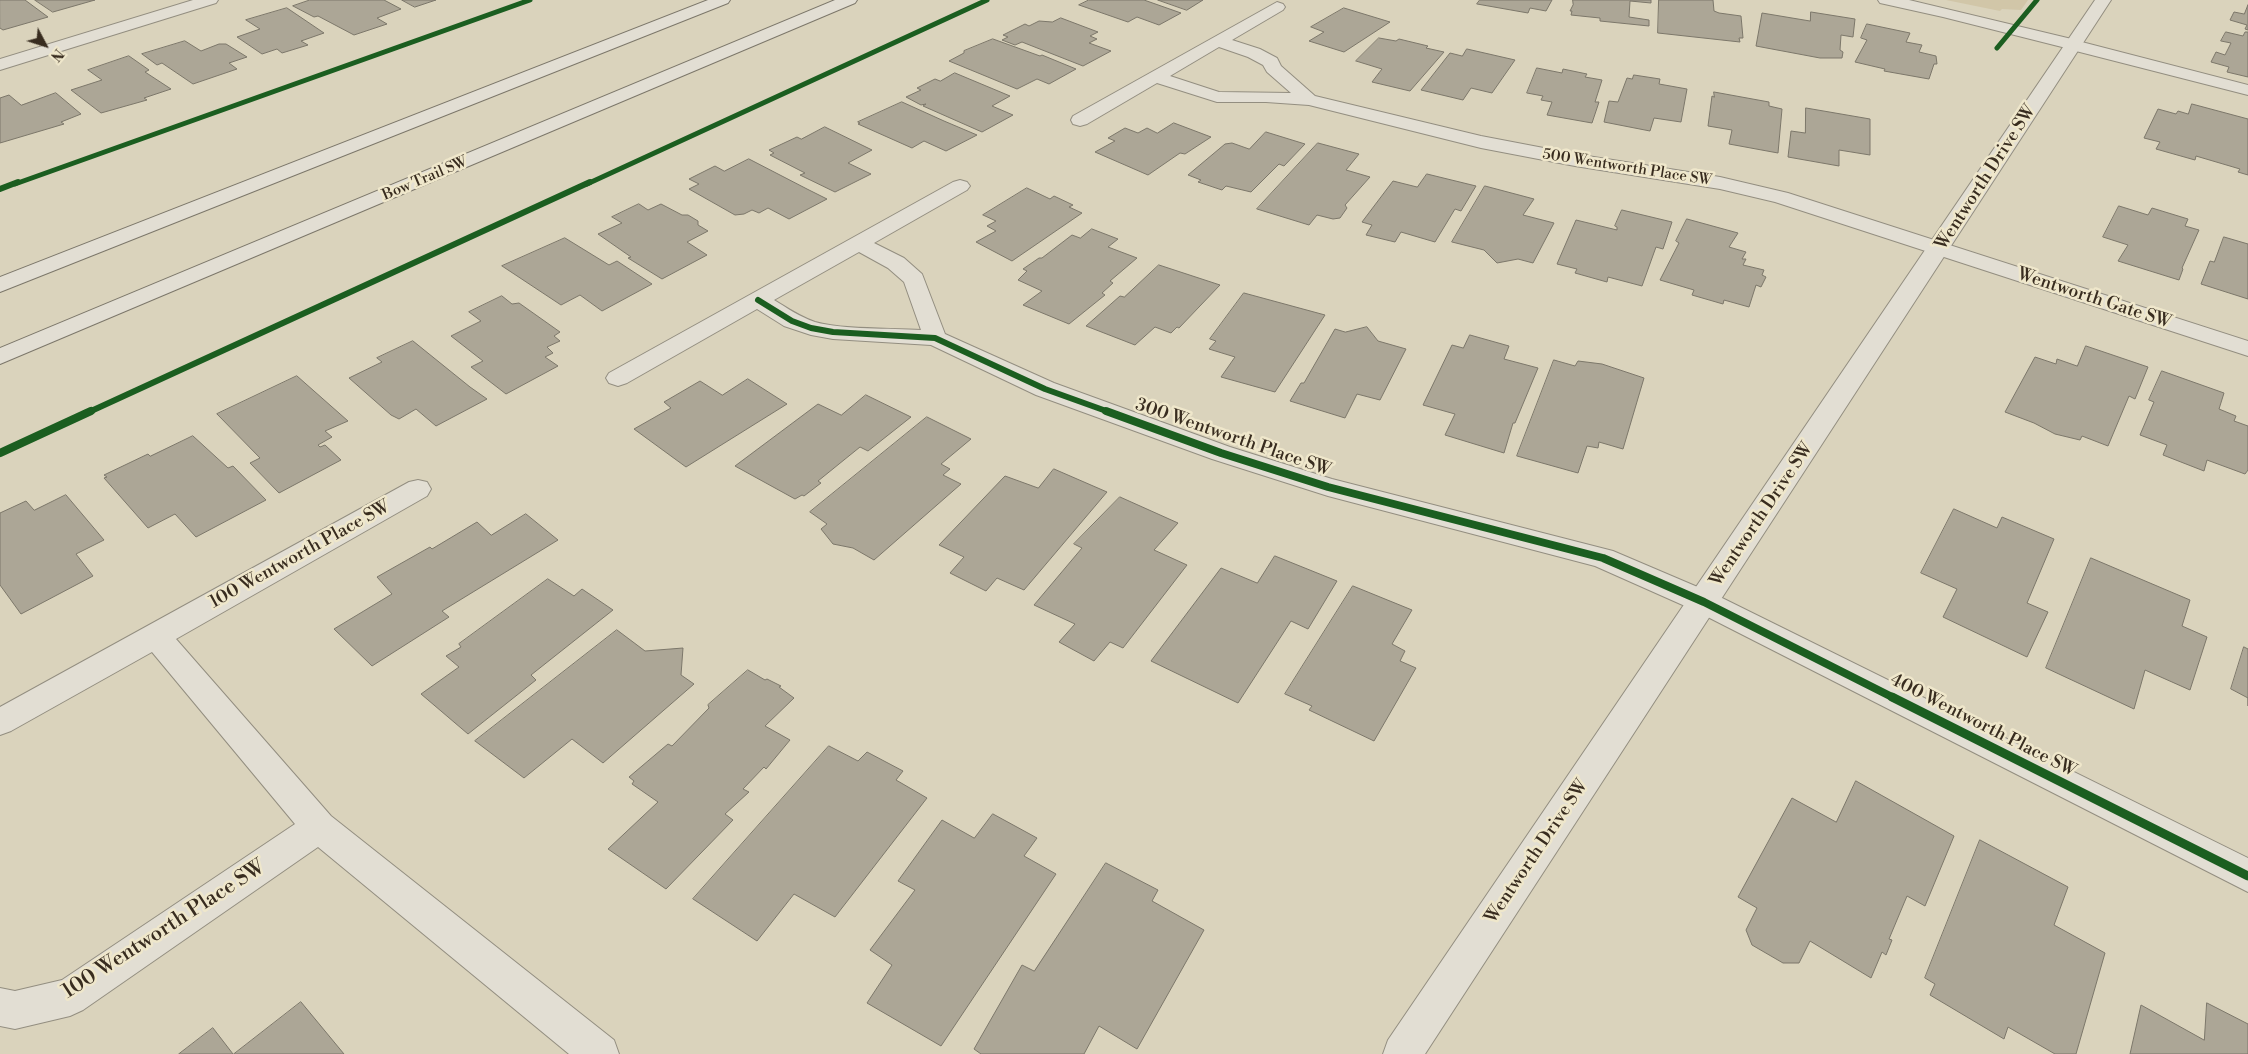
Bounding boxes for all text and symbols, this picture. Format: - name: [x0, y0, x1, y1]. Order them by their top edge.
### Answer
- north arrow: [20, 20, 70, 70]
- text: N: [46, 45, 67, 65]
- street label: Wentworth Drive SW: [1931, 101, 2041, 255]
- street label: 500 Wentworth Place SW: [1541, 146, 1713, 190]
- street label: Bow Trail SW: [380, 153, 470, 205]
- street label: Wentworth Gate SW: [2014, 264, 2174, 334]
- street label: 300 Wentworth Place SW: [1132, 394, 1334, 482]
- street label: Wentworth Drive SW: [1706, 439, 1818, 591]
- street label: 100 Wentworth Place SW: [206, 496, 394, 614]
- street label: 400 Wentworth Place SW: [1886, 670, 2080, 782]
- street label: Wentworth Drive SW: [1481, 776, 1593, 928]
- street label: 100 Wentworth Place SW: [58, 855, 270, 1005]

